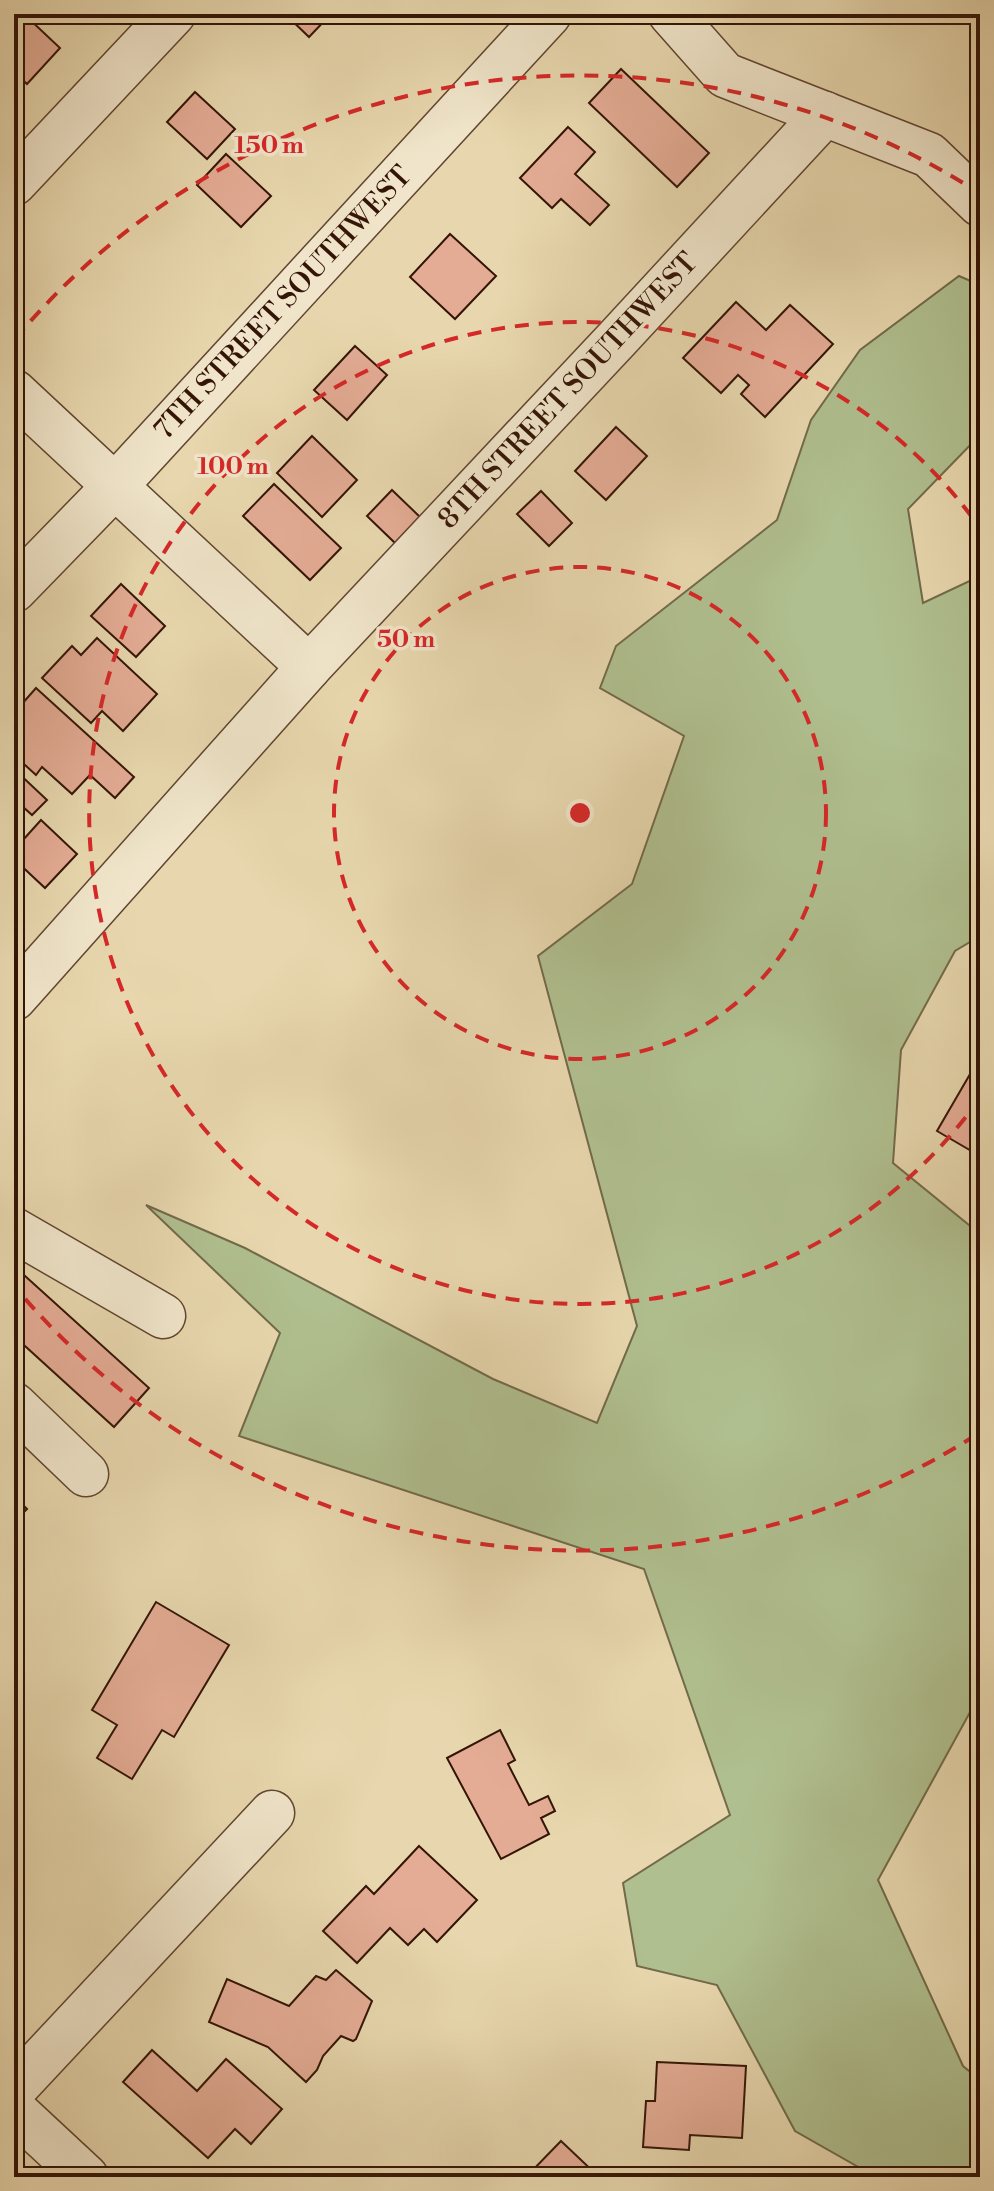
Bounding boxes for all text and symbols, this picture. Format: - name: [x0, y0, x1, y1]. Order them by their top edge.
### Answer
- text: 150 m: [234, 131, 304, 161]
- street label: 7TH STREET SOUTHWEST: [147, 159, 419, 447]
- street label: 8TH STREET SOUTHWEST: [431, 246, 705, 536]
- text: 100 m: [197, 452, 269, 482]
- text: 50 m: [377, 625, 435, 655]
- centre of rings: [566, 799, 594, 827]

